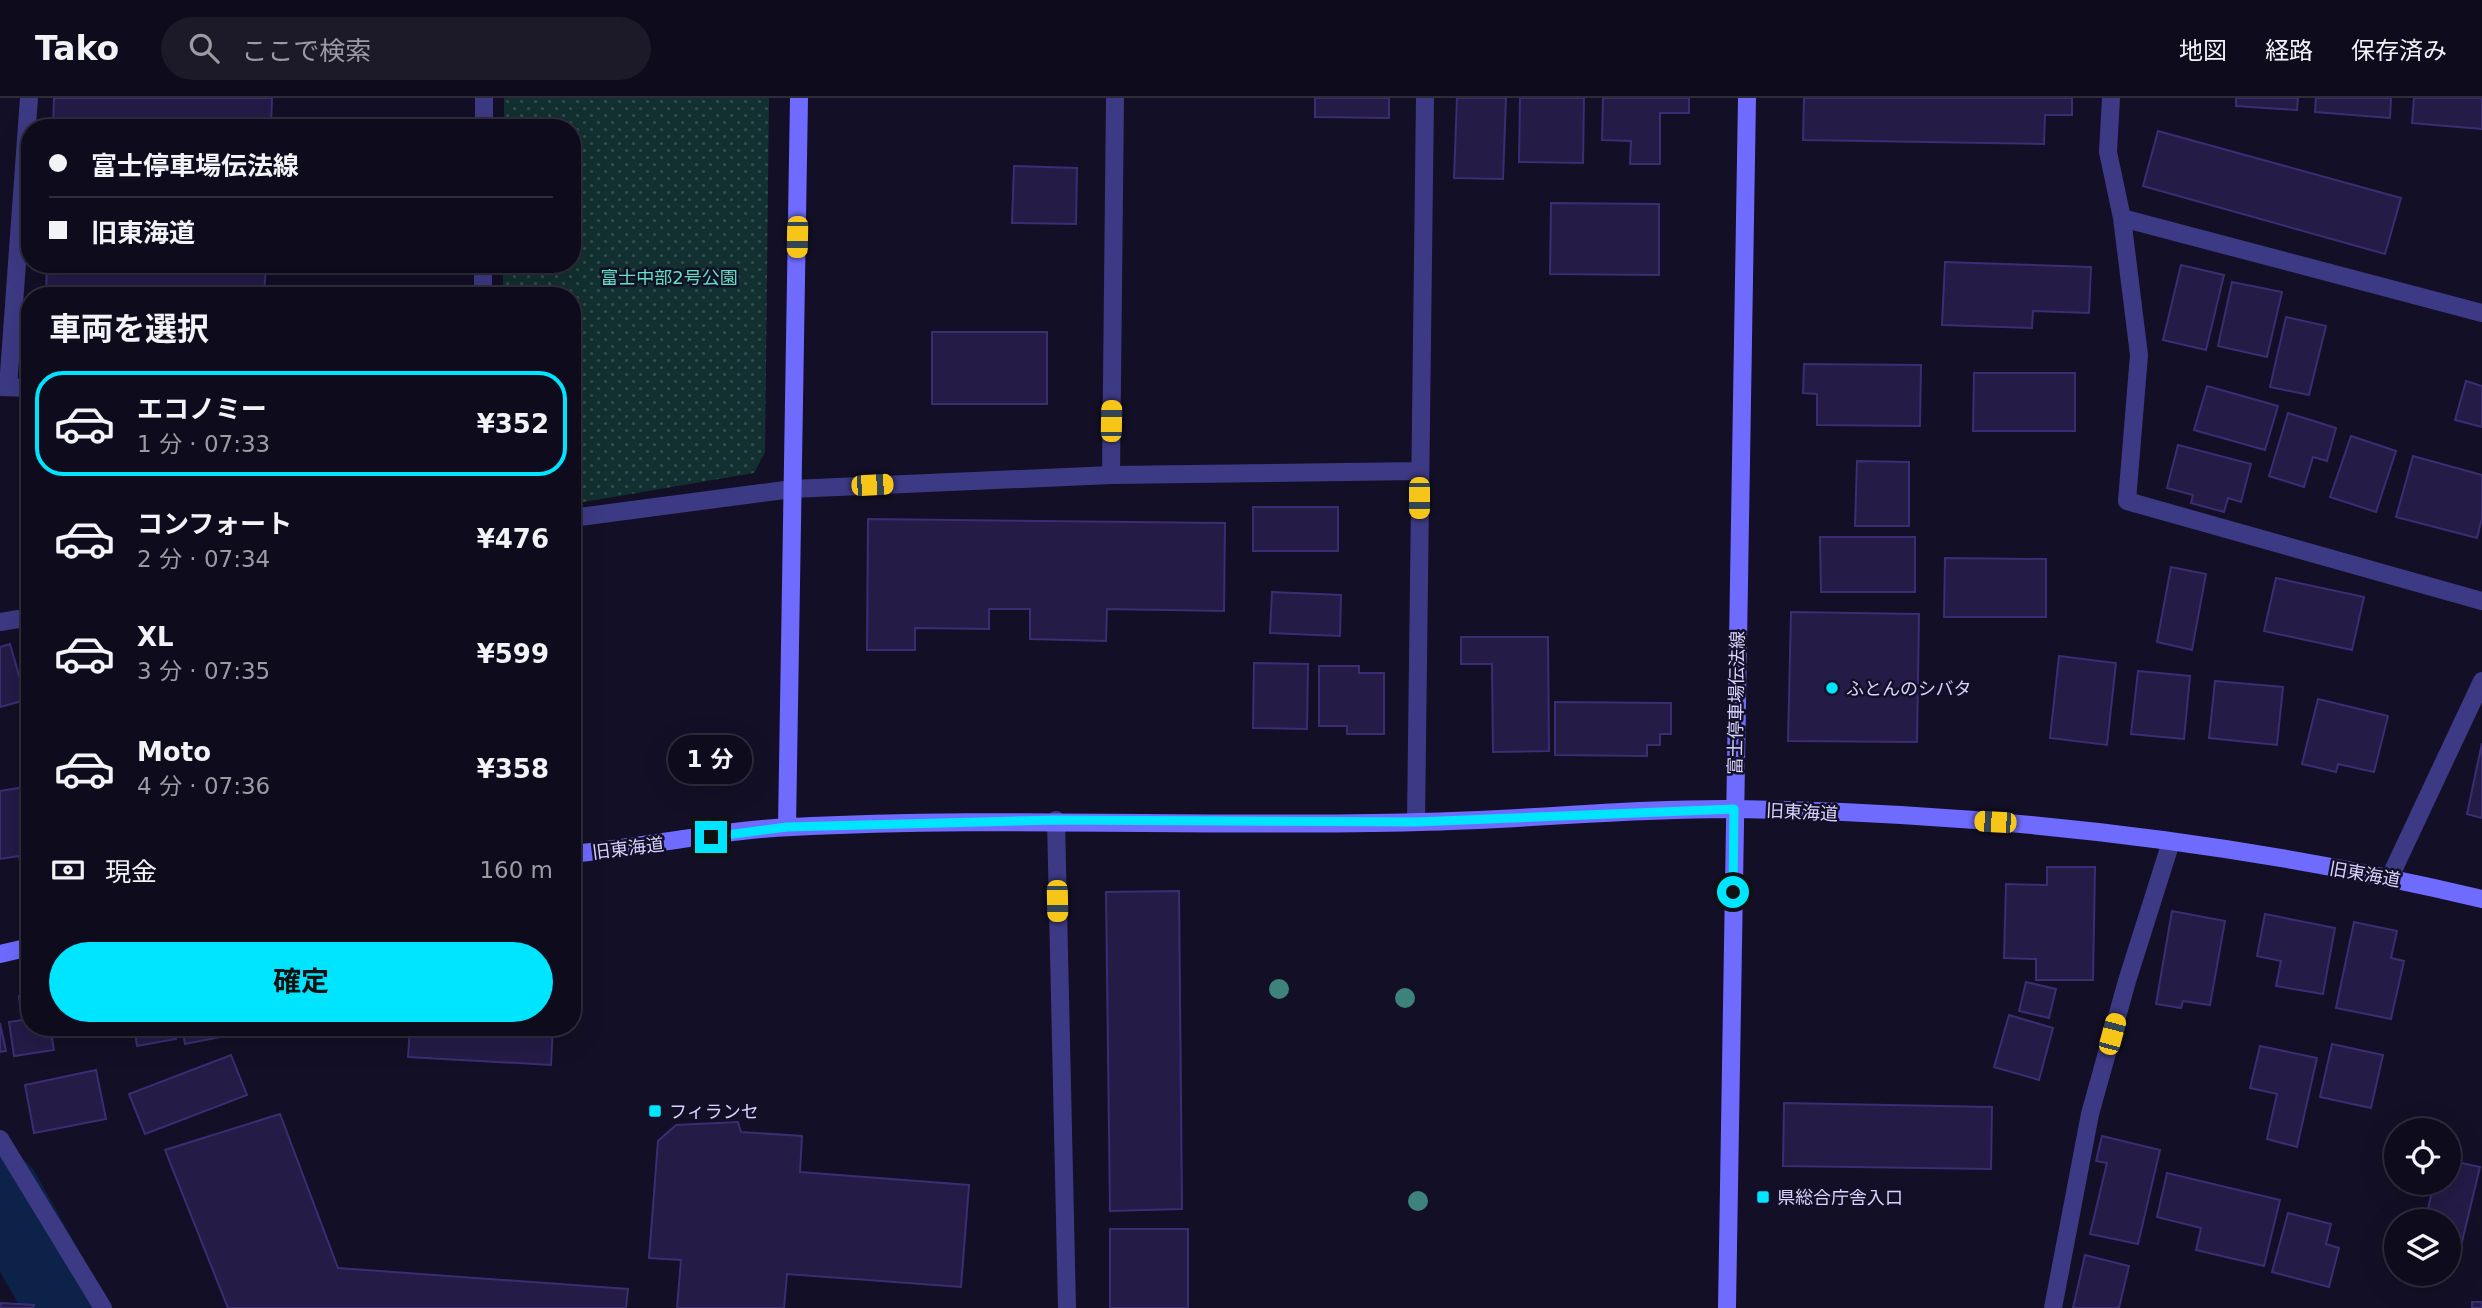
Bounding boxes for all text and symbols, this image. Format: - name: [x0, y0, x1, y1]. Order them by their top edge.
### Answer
- search box: [161, 17, 651, 80]
- text: Tako: [35, 29, 119, 68]
- icon: search: [185, 29, 223, 67]
- text: ここで検索: [241, 36, 371, 66]
- text: 地図: [2179, 37, 2227, 65]
- text: 経路: [2265, 37, 2313, 65]
- text: 保存済み: [2351, 37, 2447, 65]
- text: 富士停車場伝法線: [91, 151, 299, 181]
- car: [787, 216, 808, 258]
- text: 旧東海道: [91, 218, 195, 248]
- park label: 富士中部2号公園: [600, 267, 738, 288]
- text: 車両を選択: [49, 310, 209, 348]
- icon: car: [53, 392, 116, 455]
- text: エコノミー: [137, 394, 267, 424]
- car: [1101, 400, 1122, 442]
- text: ¥352: [477, 409, 549, 439]
- text: 1 分 · 07:33: [137, 431, 270, 457]
- car: [851, 473, 894, 497]
- car: [1409, 477, 1430, 519]
- icon: car: [53, 507, 116, 570]
- text: コンフォート: [137, 509, 292, 539]
- text: ¥476: [477, 524, 549, 554]
- text: 2 分 · 07:34: [137, 546, 270, 572]
- icon: car: [53, 622, 116, 685]
- text: XL: [137, 622, 174, 652]
- street label: 富士停車場伝法線: [1724, 631, 1748, 775]
- text: ¥599: [477, 639, 549, 669]
- text: 3 分 · 07:35: [137, 658, 270, 684]
- place label: ふとんのシバタ: [1846, 678, 1971, 699]
- marker: ふとんのシバタ: [1824, 680, 1840, 696]
- callout: 1 分: [669, 736, 753, 784]
- icon: car: [53, 737, 116, 800]
- text: Moto: [137, 737, 211, 767]
- text: 1 分: [686, 746, 734, 772]
- text: ¥358: [477, 754, 549, 784]
- text: 4 分 · 07:36: [137, 773, 270, 799]
- street label: 旧東海道: [1765, 800, 1839, 824]
- car: [1974, 810, 2017, 834]
- route end: [695, 821, 727, 853]
- street label: 旧東海道: [591, 833, 665, 863]
- icon: cash: [49, 851, 87, 889]
- text: 現金: [105, 857, 157, 887]
- text: 160 m: [479, 857, 553, 883]
- street label: 旧東海道: [2328, 857, 2402, 891]
- route start: [1717, 876, 1749, 908]
- car: [1047, 880, 1068, 922]
- button: 確定: [49, 942, 553, 1022]
- car: [2097, 1011, 2128, 1057]
- place label: フィランセ: [669, 1101, 759, 1122]
- marker: フィランセ: [647, 1103, 663, 1119]
- map controls: [2384, 1118, 2461, 1286]
- button: locate: [2384, 1118, 2461, 1195]
- place label: 県総合庁舎入口: [1777, 1187, 1903, 1208]
- marker: 県総合庁舎入口: [1755, 1189, 1771, 1205]
- button: layers: [2384, 1209, 2461, 1286]

